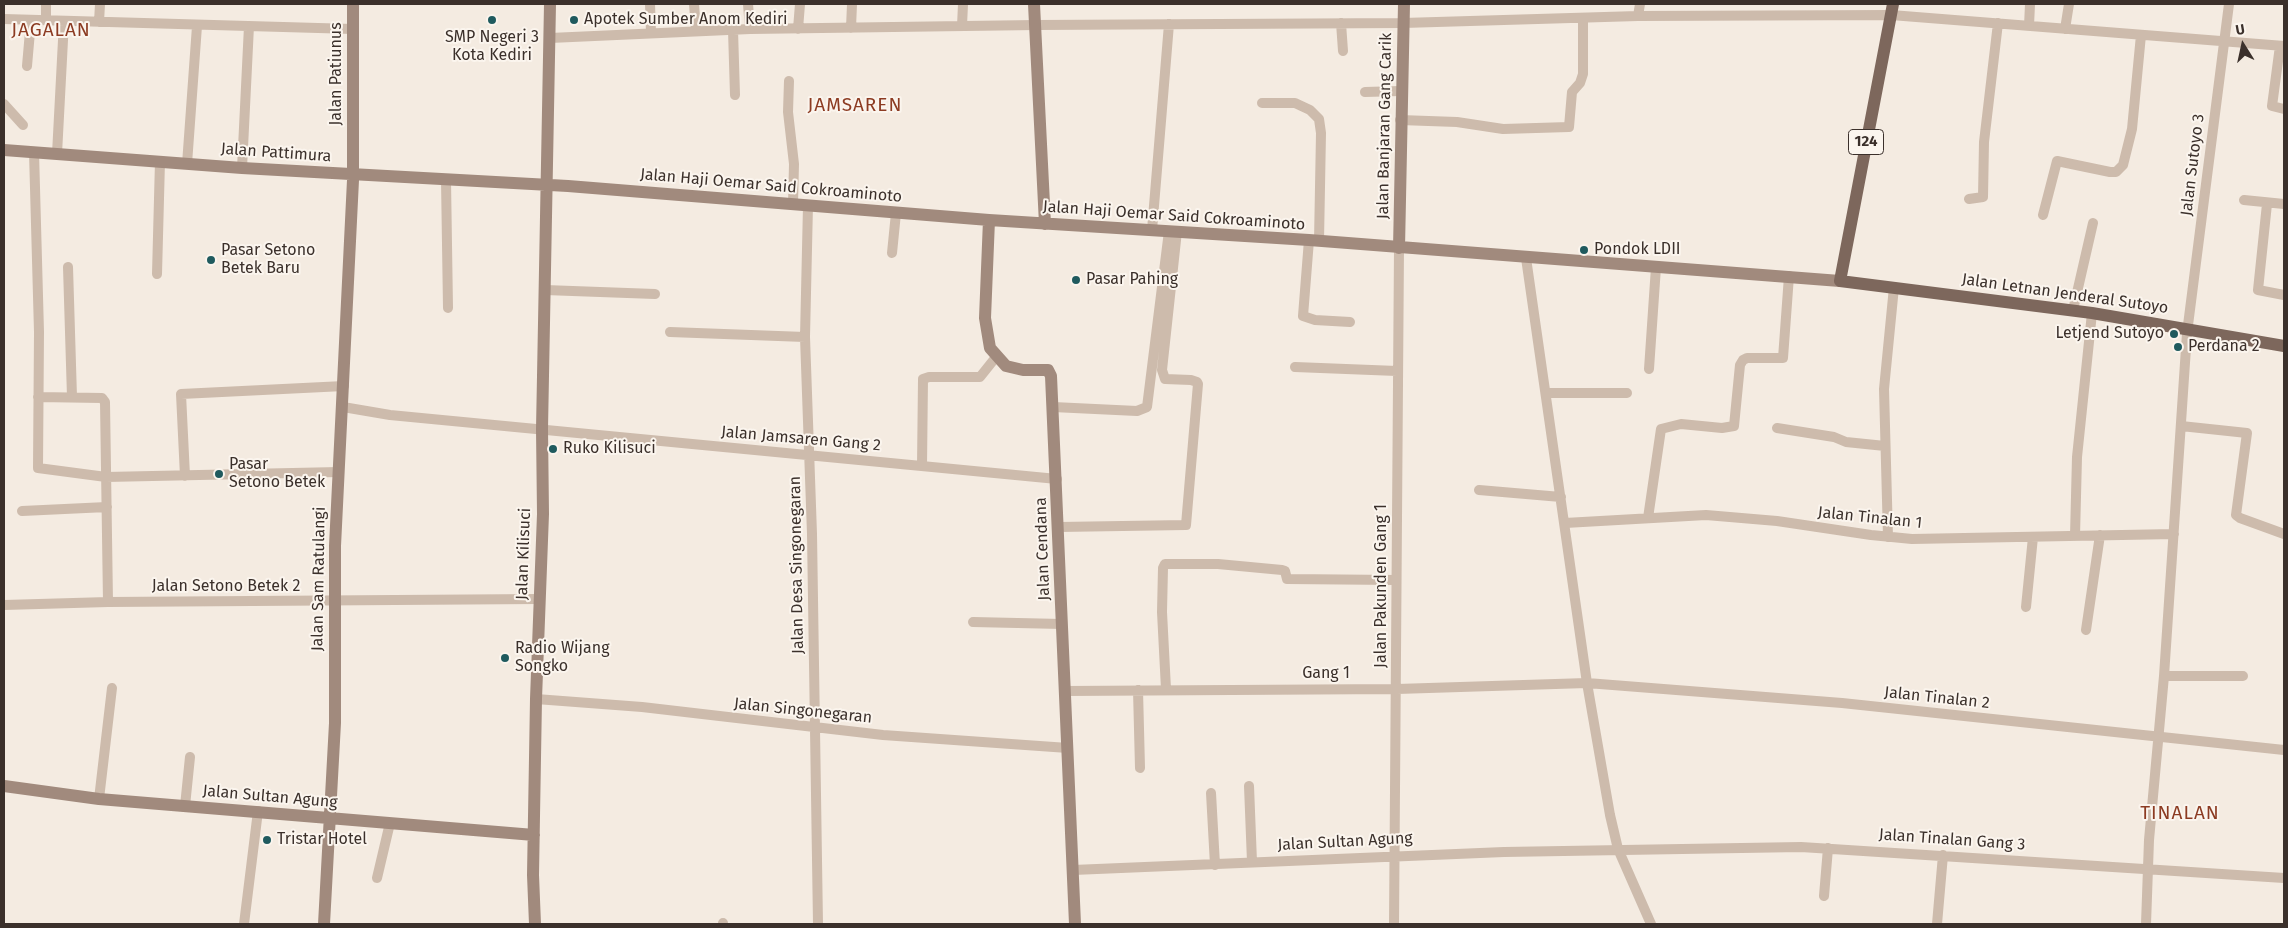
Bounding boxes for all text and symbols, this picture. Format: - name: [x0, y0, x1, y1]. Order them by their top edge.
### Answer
- place label: Apotek Sumber Anom Kediri: [584, 10, 788, 30]
- marker: SMP Negeri 3 Kota Kediri: [486, 14, 498, 26]
- marker: Apotek Sumber Anom Kediri: [568, 14, 580, 26]
- district label: JAGALAN: [10, 20, 92, 42]
- north arrow: [2218, 20, 2268, 70]
- text: U: [2234, 21, 2246, 39]
- street label: Jalan Patiunus: [327, 22, 347, 126]
- place label: SMP Negeri 3 Kota Kediri: [445, 28, 539, 66]
- street label: Jalan Banjaran Gang Carik: [1374, 33, 1396, 219]
- district label: JAMSAREN: [807, 95, 903, 117]
- street label: Jalan Sutoyo 3: [2177, 113, 2209, 217]
- road number: 124: [1848, 130, 1884, 154]
- street label: Jalan Pattimura: [220, 140, 332, 166]
- street label: Jalan Haji Oemar Said Cokroaminoto: [639, 165, 903, 207]
- street label: Jalan Haji Oemar Said Cokroaminoto: [1042, 197, 1306, 235]
- place label: Pondok LDII: [1594, 240, 1681, 260]
- place label: Pasar Setono Betek Baru: [221, 241, 315, 279]
- marker: Pondok LDII: [1578, 244, 1590, 256]
- marker: Pasar Setono Betek Baru: [205, 254, 217, 266]
- place label: Pasar Pahing: [1086, 270, 1178, 290]
- street label: Jalan Letnan Jenderal Sutoyo: [1960, 270, 2170, 318]
- marker: Pasar Pahing: [1070, 274, 1082, 286]
- place label: Letjend Sutoyo: [2056, 324, 2164, 344]
- marker: Letjend Sutoyo: [2168, 328, 2180, 340]
- place label: Perdana 2: [2188, 337, 2260, 357]
- marker: Perdana 2: [2172, 341, 2184, 353]
- street label: Jalan Jamsaren Gang 2: [720, 422, 882, 456]
- place label: Ruko Kilisuci: [563, 439, 656, 459]
- marker: Ruko Kilisuci: [547, 443, 559, 455]
- place label: Pasar Setono Betek: [229, 455, 325, 493]
- marker: Pasar Setono Betek: [213, 468, 225, 480]
- street label: Jalan Desa Singonegaran: [786, 476, 808, 654]
- street label: Jalan Cendana: [1032, 497, 1054, 601]
- street label: Jalan Tinalan 1: [1817, 503, 1923, 533]
- street label: Jalan Pakunden Gang 1: [1372, 504, 1392, 668]
- street label: Jalan Sam Ratulangi: [308, 507, 330, 651]
- street label: Jalan Kilisuci: [513, 507, 535, 601]
- street label: Jalan Setono Betek 2: [152, 577, 300, 597]
- place label: Radio Wijang Songko: [515, 639, 609, 677]
- marker: Radio Wijang Songko: [499, 652, 511, 664]
- street label: Gang 1: [1302, 664, 1350, 684]
- street label: Jalan Tinalan 2: [1883, 683, 1991, 713]
- street label: Jalan Singonegaran: [733, 694, 873, 728]
- street label: Jalan Sultan Agung: [202, 782, 338, 812]
- district label: TINALAN: [2139, 803, 2221, 825]
- street label: Jalan Tinalan Gang 3: [1878, 825, 2026, 855]
- street label: Jalan Sultan Agung: [1277, 829, 1413, 855]
- place label: Tristar Hotel: [277, 830, 367, 850]
- marker: Tristar Hotel: [261, 834, 273, 846]

